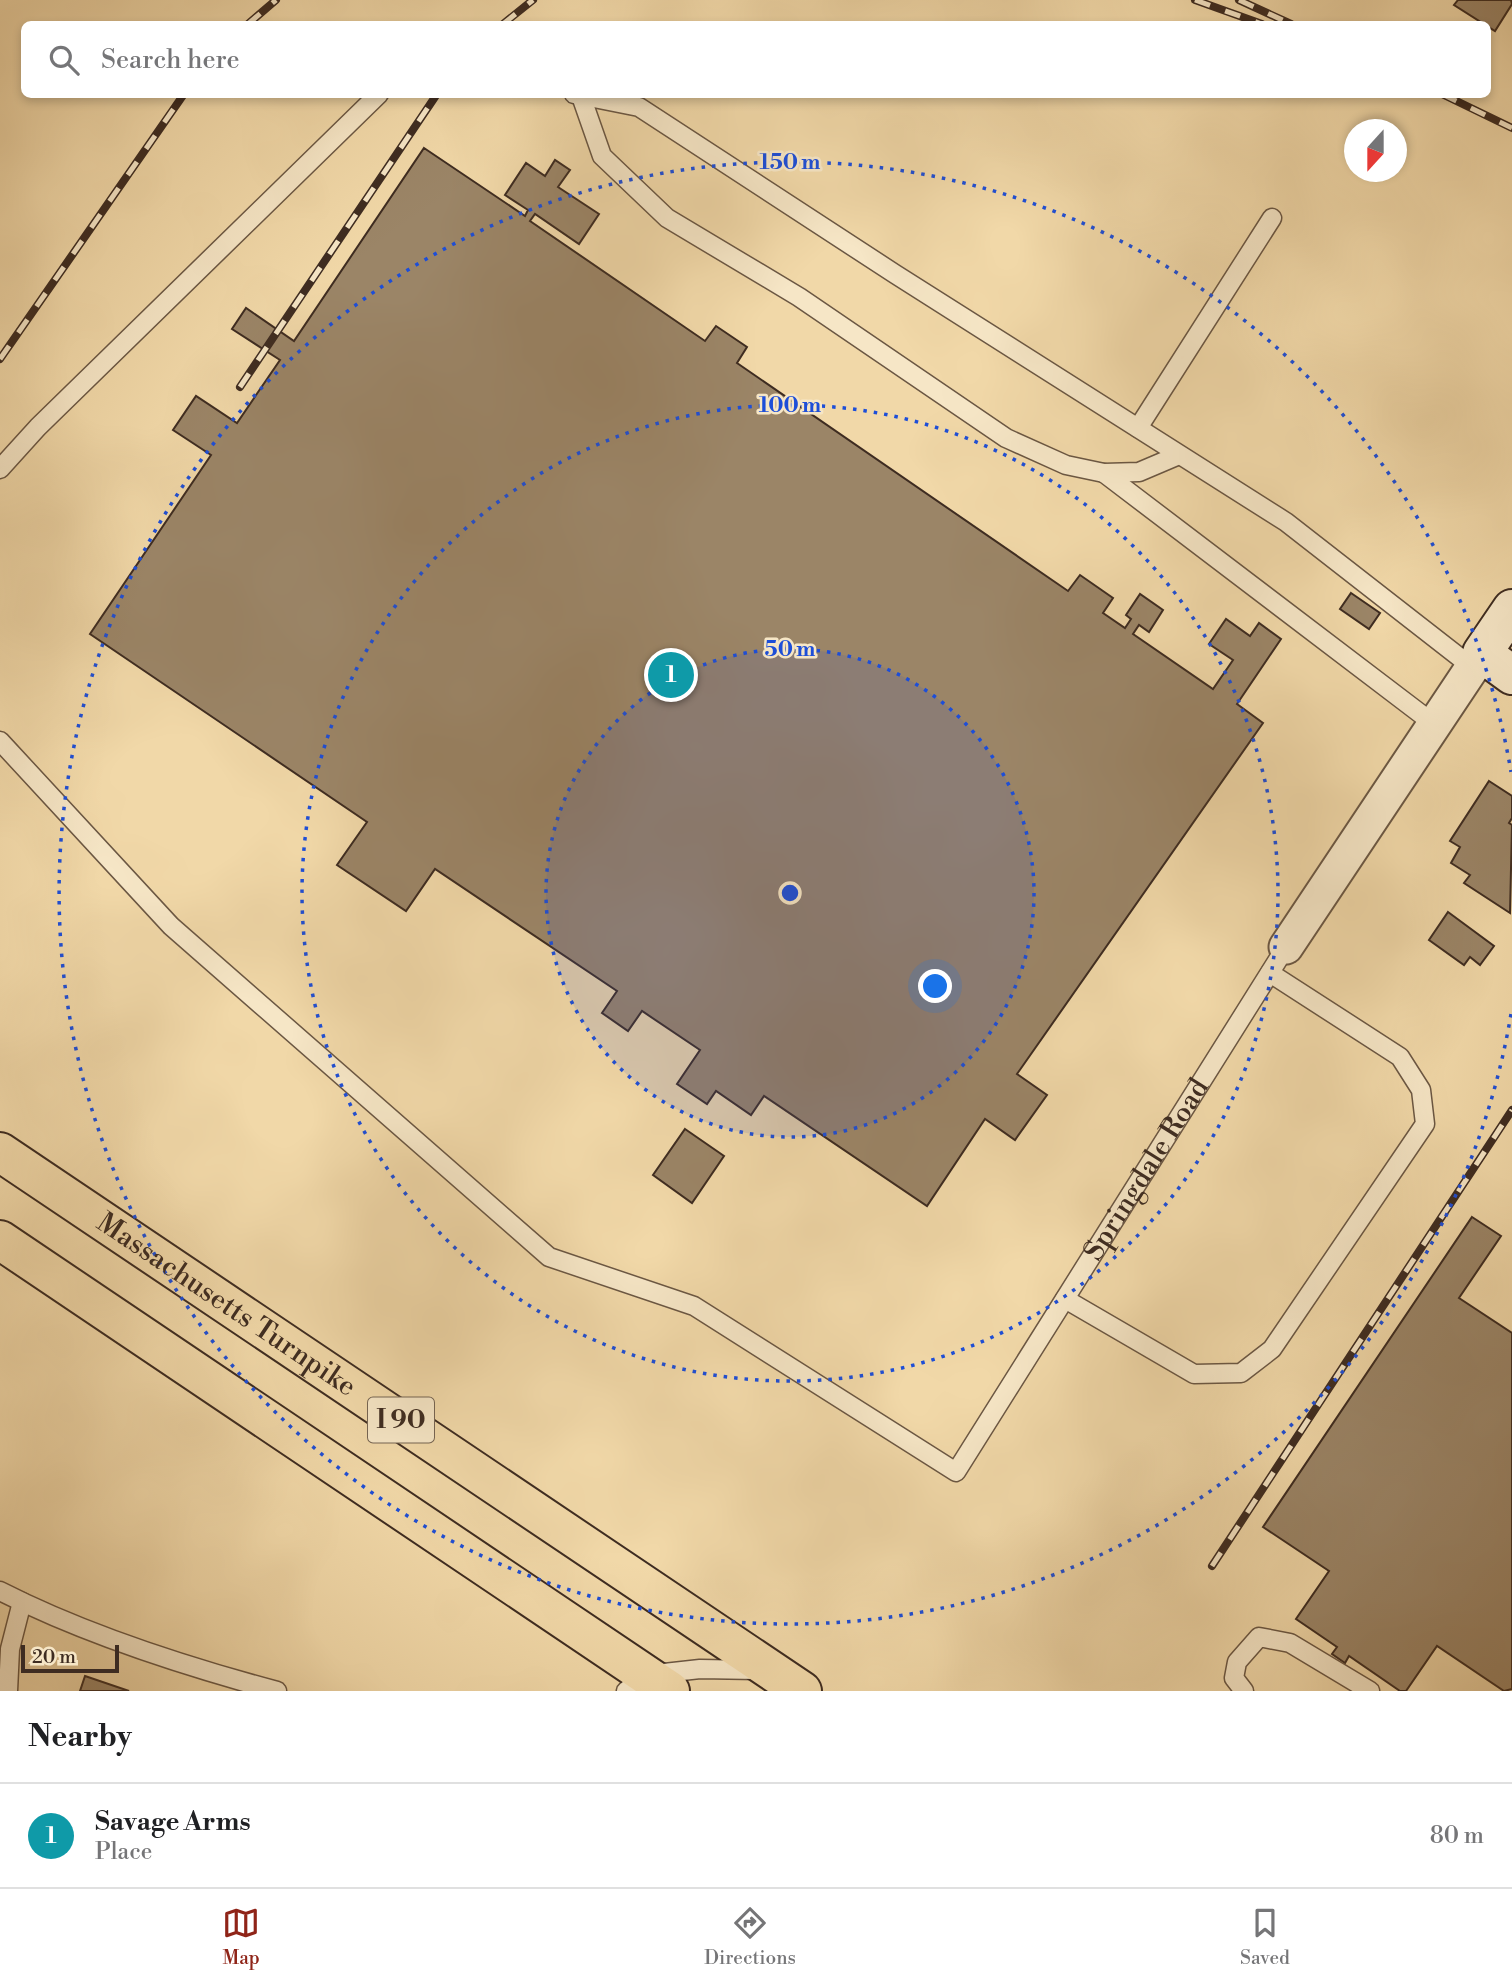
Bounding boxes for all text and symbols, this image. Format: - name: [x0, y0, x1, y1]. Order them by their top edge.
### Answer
- search box: [21, 21, 1491, 98]
- icon: search: [45, 41, 83, 79]
- text: Search here: [101, 44, 240, 76]
- north arrow: [1344, 119, 1407, 182]
- text: 150 m: [760, 150, 820, 176]
- text: 100 m: [759, 393, 821, 419]
- text: 50 m: [765, 637, 815, 663]
- pin: 1: [648, 649, 694, 701]
- centre of rings: [778, 881, 802, 905]
- your location: [918, 969, 952, 1003]
- street label: Springdale Road: [1076, 1072, 1217, 1267]
- street label: Massachusetts Turnpike: [90, 1205, 363, 1404]
- road number: I 90: [368, 1398, 434, 1442]
- scale bar: [21, 1642, 119, 1674]
- text: 20 m: [32, 1645, 76, 1669]
- text: Nearby: [28, 1718, 132, 1756]
- text: Savage Arms: [95, 1806, 251, 1838]
- text: 1: [45, 1822, 57, 1850]
- text: 80 m: [1430, 1822, 1484, 1850]
- text: Place: [95, 1838, 152, 1866]
- tab: Map: [222, 1904, 260, 1970]
- tab: Directions: [704, 1904, 796, 1970]
- tab: Saved: [1240, 1904, 1290, 1970]

